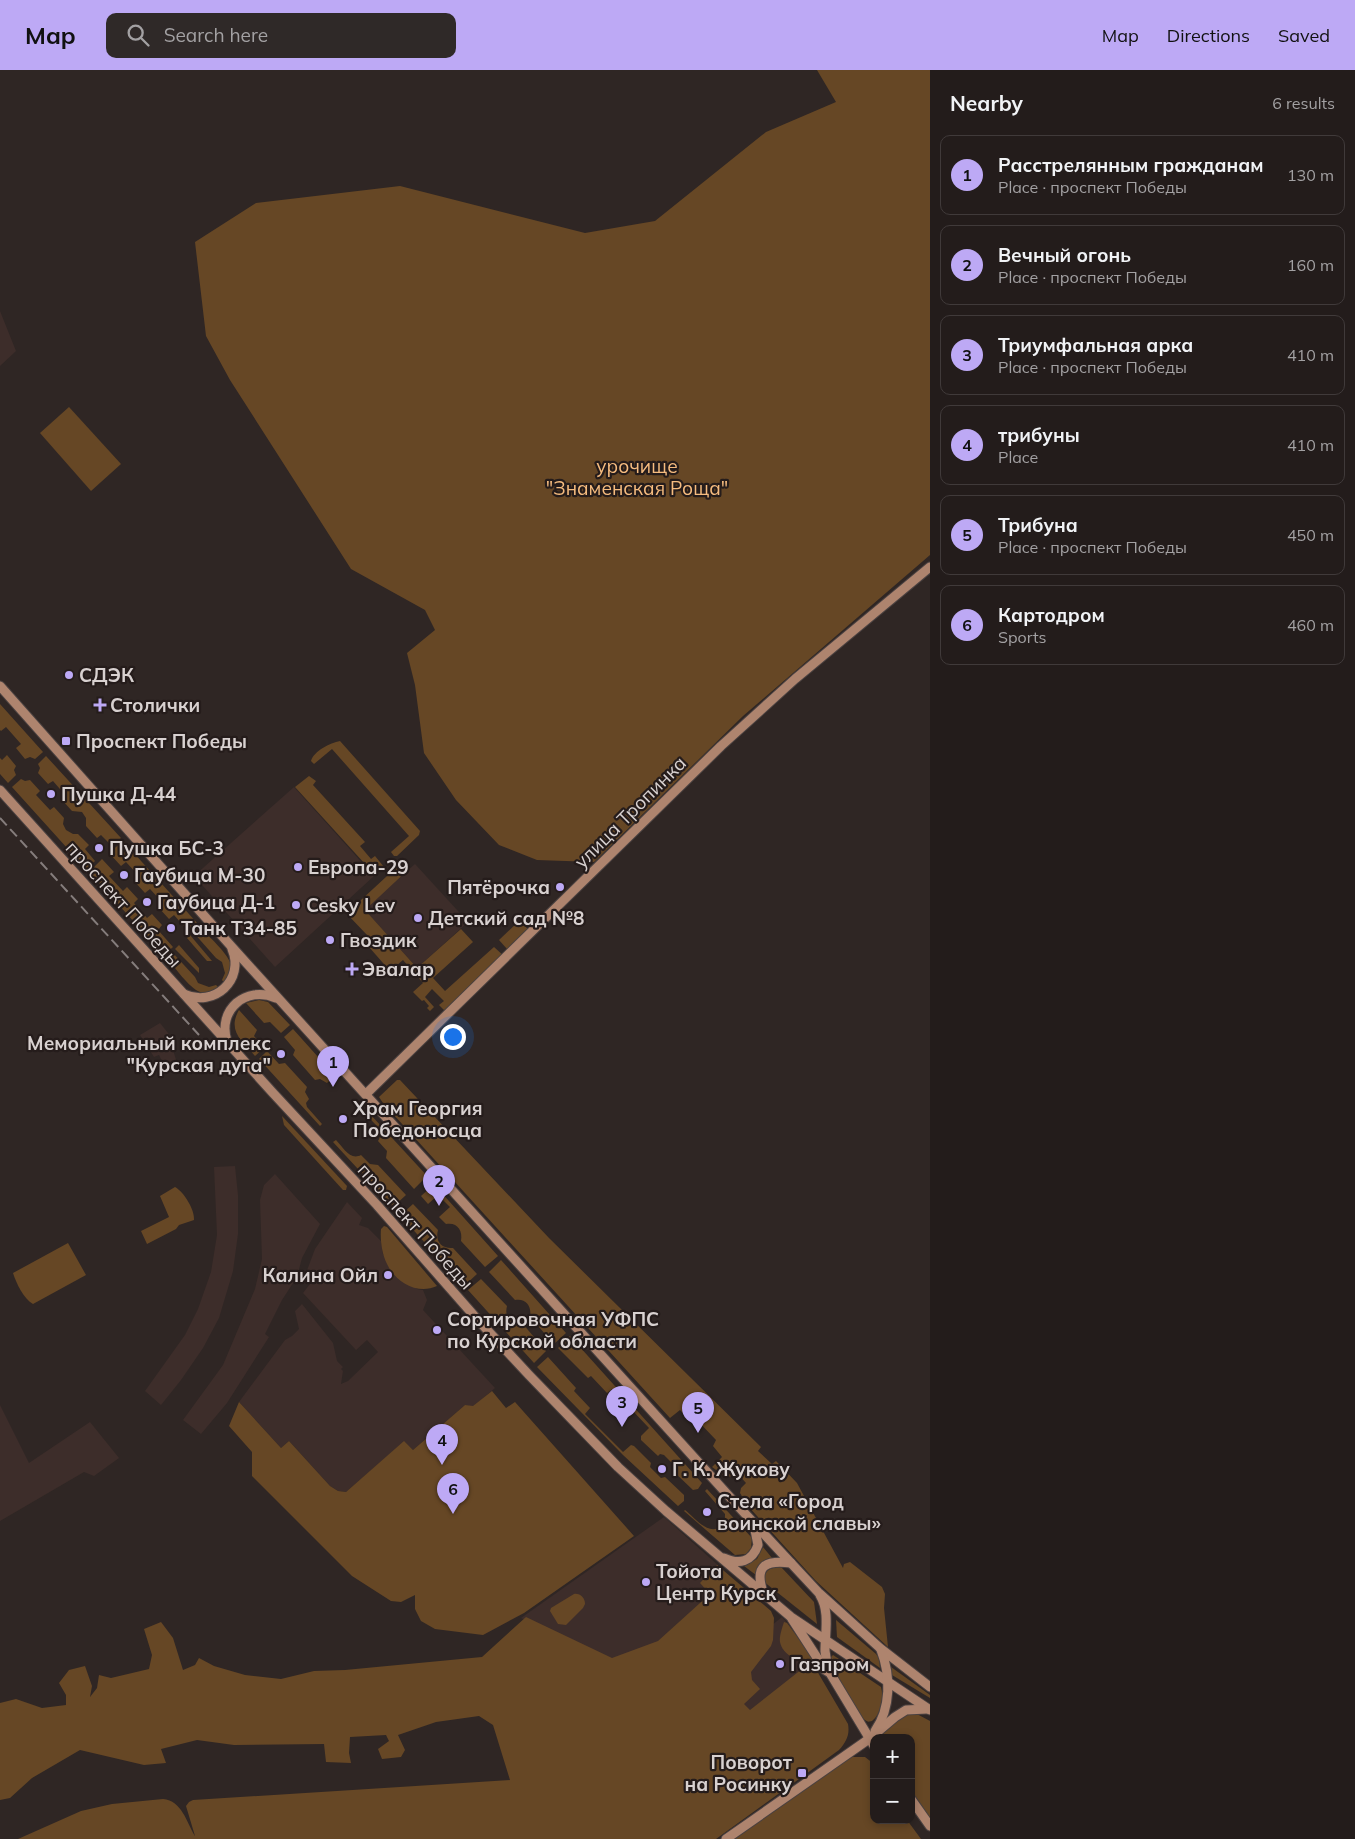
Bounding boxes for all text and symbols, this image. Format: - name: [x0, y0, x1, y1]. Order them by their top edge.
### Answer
- search box: [106, 13, 456, 58]
- text: Map: [25, 20, 76, 50]
- icon: search: [124, 21, 152, 49]
- text: Search here: [164, 23, 268, 47]
- text: Map: [1102, 24, 1139, 47]
- text: Directions: [1167, 24, 1250, 47]
- text: Saved: [1278, 24, 1330, 47]
- text: Nearby: [950, 90, 1023, 116]
- text: 6 results: [1272, 93, 1335, 113]
- text: Расстрелянным гражданам: [998, 153, 1264, 177]
- text: 1: [962, 165, 972, 185]
- text: 130 m: [1287, 165, 1334, 185]
- text: Place · проспект Победы: [998, 177, 1187, 197]
- text: Вечный огонь: [998, 243, 1131, 267]
- text: 2: [962, 255, 972, 275]
- text: 160 m: [1287, 255, 1334, 275]
- text: Place · проспект Победы: [998, 267, 1187, 287]
- text: Триумфальная арка: [998, 333, 1193, 357]
- text: 3: [962, 345, 972, 365]
- text: 410 m: [1287, 345, 1334, 365]
- text: Place · проспект Победы: [998, 357, 1187, 377]
- text: трибуны: [998, 423, 1080, 447]
- text: 4: [962, 435, 972, 455]
- text: 410 m: [1287, 435, 1334, 455]
- text: Place: [998, 447, 1038, 467]
- park label: урочище "Знаменская Роща": [546, 454, 728, 500]
- text: Трибуна: [998, 513, 1078, 537]
- text: 5: [962, 525, 972, 545]
- text: 450 m: [1287, 525, 1334, 545]
- text: Place · проспект Победы: [998, 537, 1187, 557]
- text: Картодром: [998, 603, 1105, 627]
- text: 6: [962, 615, 972, 635]
- text: 460 m: [1287, 615, 1334, 635]
- text: Sports: [998, 627, 1046, 647]
- place label: СДЭК: [79, 663, 135, 687]
- marker: СДЭК: [63, 669, 75, 681]
- place label: Столички: [110, 693, 200, 717]
- marker: Столички: [94, 699, 106, 711]
- place label: Проспект Победы: [76, 729, 247, 753]
- marker: Проспект Победы: [60, 735, 72, 747]
- street label: улица Тропинка: [569, 751, 691, 873]
- place label: Пушка Д-44: [61, 782, 177, 806]
- marker: Пушка Д-44: [45, 788, 57, 800]
- street label: проспект Победы: [61, 836, 187, 972]
- place label: Пушка БС-3: [109, 836, 224, 860]
- marker: Пушка БС-3: [93, 842, 105, 854]
- place label: Европа-29: [308, 855, 409, 879]
- marker: Европа-29: [292, 861, 304, 873]
- place label: Гаубица М-30: [134, 863, 265, 887]
- marker: Гаубица М-30: [118, 869, 130, 881]
- place label: Пятёрочка: [447, 875, 550, 899]
- marker: Пятёрочка: [554, 881, 566, 893]
- place label: Гаубица Д-1: [157, 890, 275, 914]
- place label: Cesky Lev: [306, 893, 396, 917]
- marker: Гаубица Д-1: [141, 896, 153, 908]
- marker: Cesky Lev: [290, 899, 302, 911]
- place label: Детский сад №8: [428, 906, 584, 930]
- marker: Детский сад №8: [412, 912, 424, 924]
- place label: Танк Т34-85: [181, 916, 297, 940]
- marker: Танк Т34-85: [165, 922, 177, 934]
- place label: Гвоздик: [340, 928, 417, 952]
- marker: Гвоздик: [324, 934, 336, 946]
- place label: Эвалар: [362, 957, 434, 981]
- marker: Эвалар: [346, 963, 358, 975]
- your location: [440, 1024, 466, 1050]
- place label: Мемориальный комплекс "Курская дуга": [27, 1031, 271, 1077]
- pin: 1: [317, 1046, 349, 1087]
- marker: Мемориальный комплекс "Курская дуга": [275, 1048, 287, 1060]
- place label: Храм Георгия Победоносца: [352, 1096, 483, 1142]
- marker: Храм Георгия Победоносца: [337, 1113, 349, 1125]
- street label: проспект Победы: [353, 1158, 479, 1294]
- pin: 2: [423, 1165, 455, 1206]
- place label: Калина Ойл: [262, 1263, 378, 1287]
- marker: Калина Ойл: [382, 1269, 394, 1281]
- place label: Сортировочная УФПС по Курской области: [447, 1307, 659, 1353]
- marker: Сортировочная УФПС по Курской области: [431, 1324, 443, 1336]
- pin: 3: [606, 1386, 638, 1427]
- pin: 5: [682, 1392, 714, 1433]
- pin: 4: [426, 1424, 458, 1465]
- place label: Г. К. Жукову: [672, 1457, 790, 1481]
- marker: Г. К. Жукову: [656, 1463, 668, 1475]
- pin: 6: [437, 1473, 469, 1514]
- place label: Стела «Город воинской славы»: [717, 1489, 881, 1535]
- marker: Стела «Город воинской славы»: [701, 1506, 713, 1518]
- place label: Тойота Центр Курск: [656, 1559, 777, 1605]
- marker: Тойота Центр Курск: [640, 1576, 652, 1588]
- place label: Газпром: [790, 1652, 869, 1676]
- marker: Газпром: [774, 1658, 786, 1670]
- map controls: [870, 1734, 915, 1824]
- button: +: [870, 1734, 915, 1779]
- place label: Поворот на Росинку: [684, 1750, 793, 1796]
- marker: Поворот на Росинку: [796, 1767, 808, 1779]
- button: −: [870, 1779, 915, 1824]

